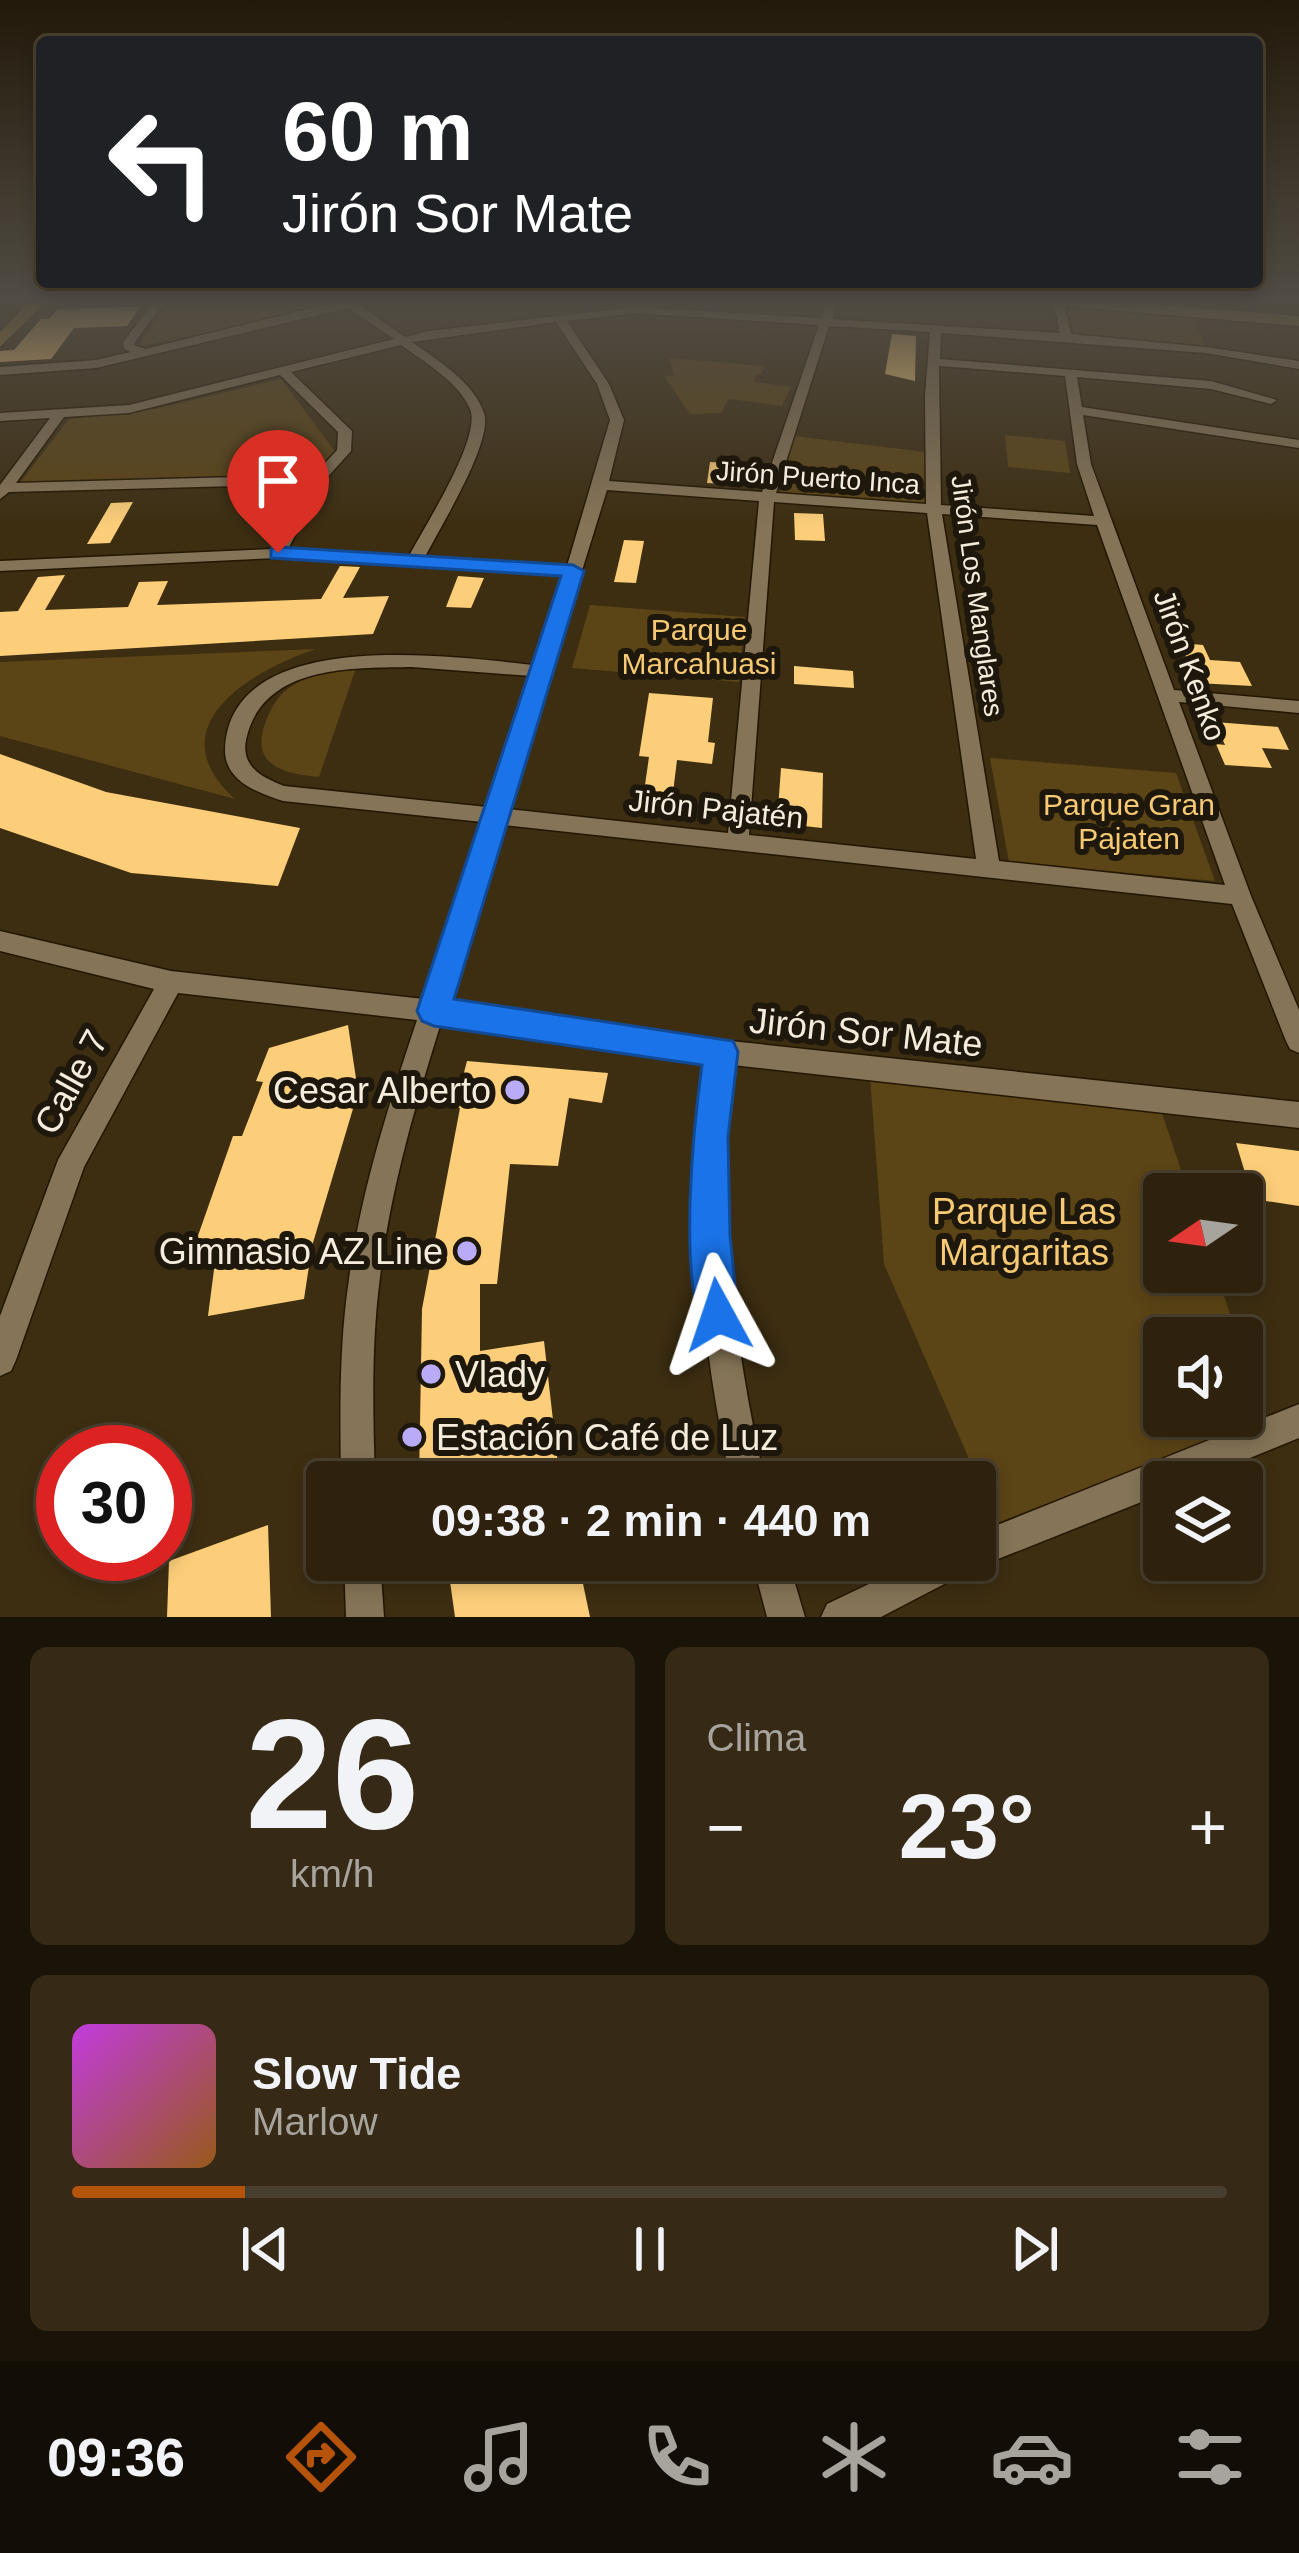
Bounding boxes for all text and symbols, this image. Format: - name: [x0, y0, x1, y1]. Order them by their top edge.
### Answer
- icon: left: [84, 84, 240, 240]
- text: 60 m: [282, 84, 473, 178]
- text: Jirón Sor Mate: [282, 183, 633, 243]
- pin: [227, 430, 329, 553]
- icon: arrive: [245, 448, 311, 514]
- street label: Jirón Puerto Inca: [715, 456, 922, 500]
- street label: Jirón Los Manglares: [945, 474, 1009, 718]
- street label: Jirón Kenko: [1147, 585, 1233, 745]
- park label: Parque Marcahuasi: [621, 613, 777, 680]
- street label: Jirón Pajatén: [627, 783, 805, 835]
- park label: Parque Gran Pajaten: [1043, 788, 1215, 855]
- street label: Jirón Sor Mate: [747, 999, 985, 1065]
- street label: Calle 7: [26, 1023, 116, 1141]
- place label: Cesar Alberto: [273, 1070, 491, 1111]
- marker: Cesar Alberto: [502, 1077, 528, 1103]
- north arrow: [1143, 1173, 1263, 1293]
- map controls: [1143, 1173, 1263, 1581]
- park label: Parque Las Margaritas: [932, 1191, 1116, 1273]
- place label: Gimnasio AZ Line: [159, 1231, 443, 1272]
- marker: Gimnasio AZ Line: [454, 1238, 480, 1264]
- position arrow: [655, 1252, 781, 1378]
- button: sound: [1143, 1317, 1263, 1437]
- place label: Vlady: [455, 1354, 545, 1395]
- marker: Vlady: [418, 1361, 444, 1387]
- place label: Estación Café de Luz: [436, 1417, 778, 1458]
- marker: Estación Café de Luz: [399, 1424, 425, 1450]
- speed limit sign: 30: [36, 1425, 192, 1581]
- button: layers: [1143, 1461, 1263, 1581]
- text: 09:38 · 2 min · 440 m: [431, 1495, 871, 1546]
- text: 26: [245, 1687, 419, 1861]
- text: Clima: [707, 1716, 806, 1759]
- text: 23°: [899, 1777, 1035, 1877]
- text: −: [707, 1790, 745, 1864]
- text: +: [1188, 1790, 1227, 1864]
- text: km/h: [290, 1852, 375, 1895]
- text: Slow Tide: [252, 2048, 461, 2099]
- text: Marlow: [252, 2100, 378, 2143]
- icon: previous: [232, 2216, 298, 2282]
- icon: pause: [617, 2216, 683, 2282]
- icon: next: [1002, 2216, 1068, 2282]
- icon: directions: [279, 2415, 363, 2499]
- icon: music: [457, 2415, 541, 2499]
- icon: phone: [635, 2415, 719, 2499]
- icon: climate: [812, 2415, 896, 2499]
- icon: car: [990, 2415, 1074, 2499]
- icon: filters: [1168, 2415, 1252, 2499]
- text: 09:36: [47, 2427, 185, 2487]

